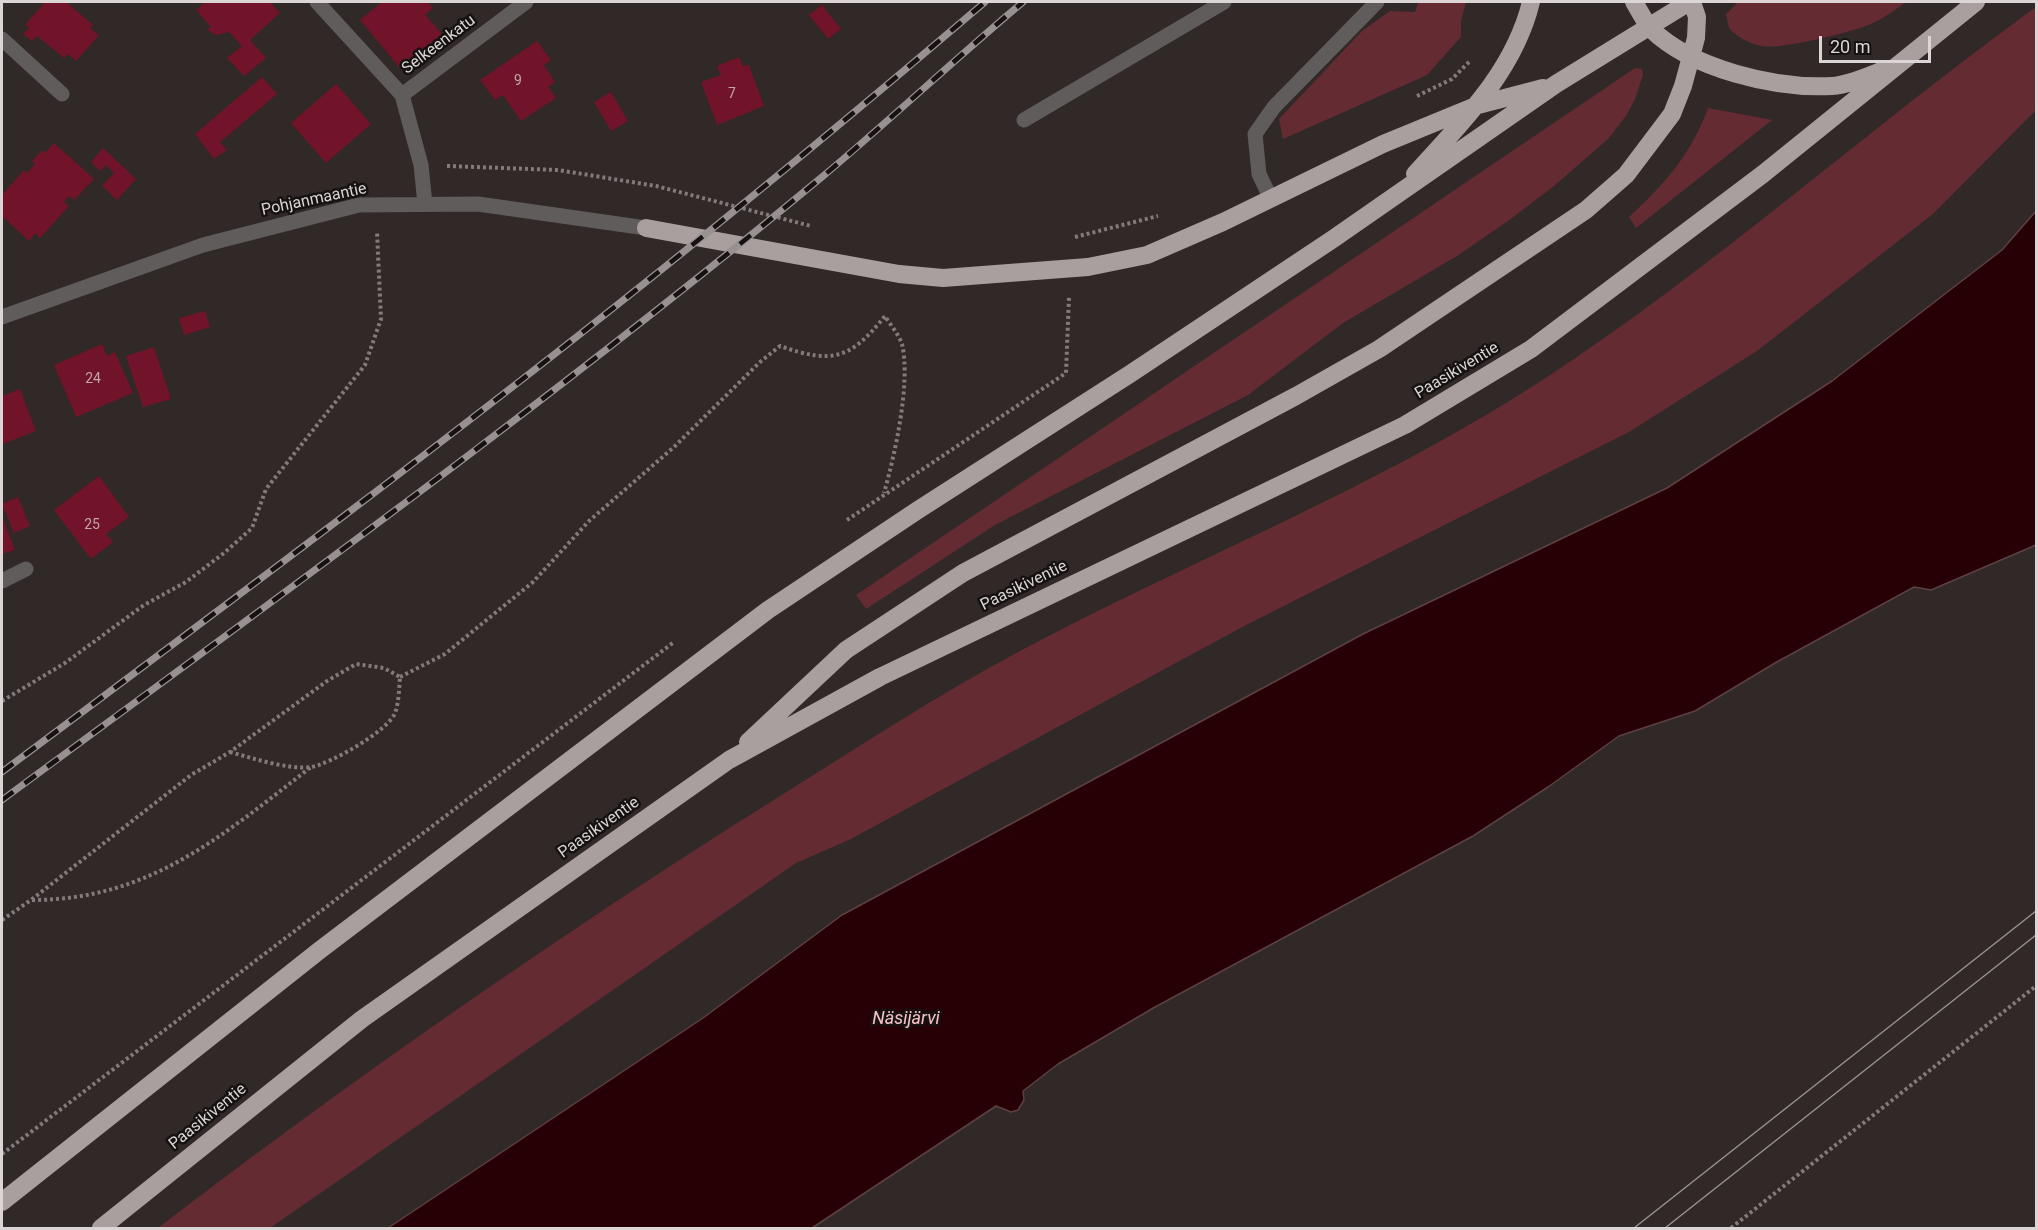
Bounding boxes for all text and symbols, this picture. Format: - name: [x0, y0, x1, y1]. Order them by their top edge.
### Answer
- street label: Selkeenkatu: [399, 11, 479, 79]
- scale bar: [1822, 24, 1934, 62]
- text: 20 m: [1830, 36, 1870, 57]
- house number: 9: [514, 73, 522, 89]
- house number: 7: [728, 86, 736, 102]
- street label: Pohjanmaantie: [260, 179, 368, 221]
- street label: Paasikiventie: [1412, 339, 1502, 403]
- house number: 24: [85, 371, 101, 387]
- house number: 25: [84, 517, 100, 533]
- street label: Paasikiventie: [977, 557, 1071, 615]
- street label: Paasikiventie: [555, 793, 643, 863]
- water label: Näsijärvi: [872, 1008, 940, 1030]
- street label: Paasikiventie: [165, 1080, 251, 1154]

